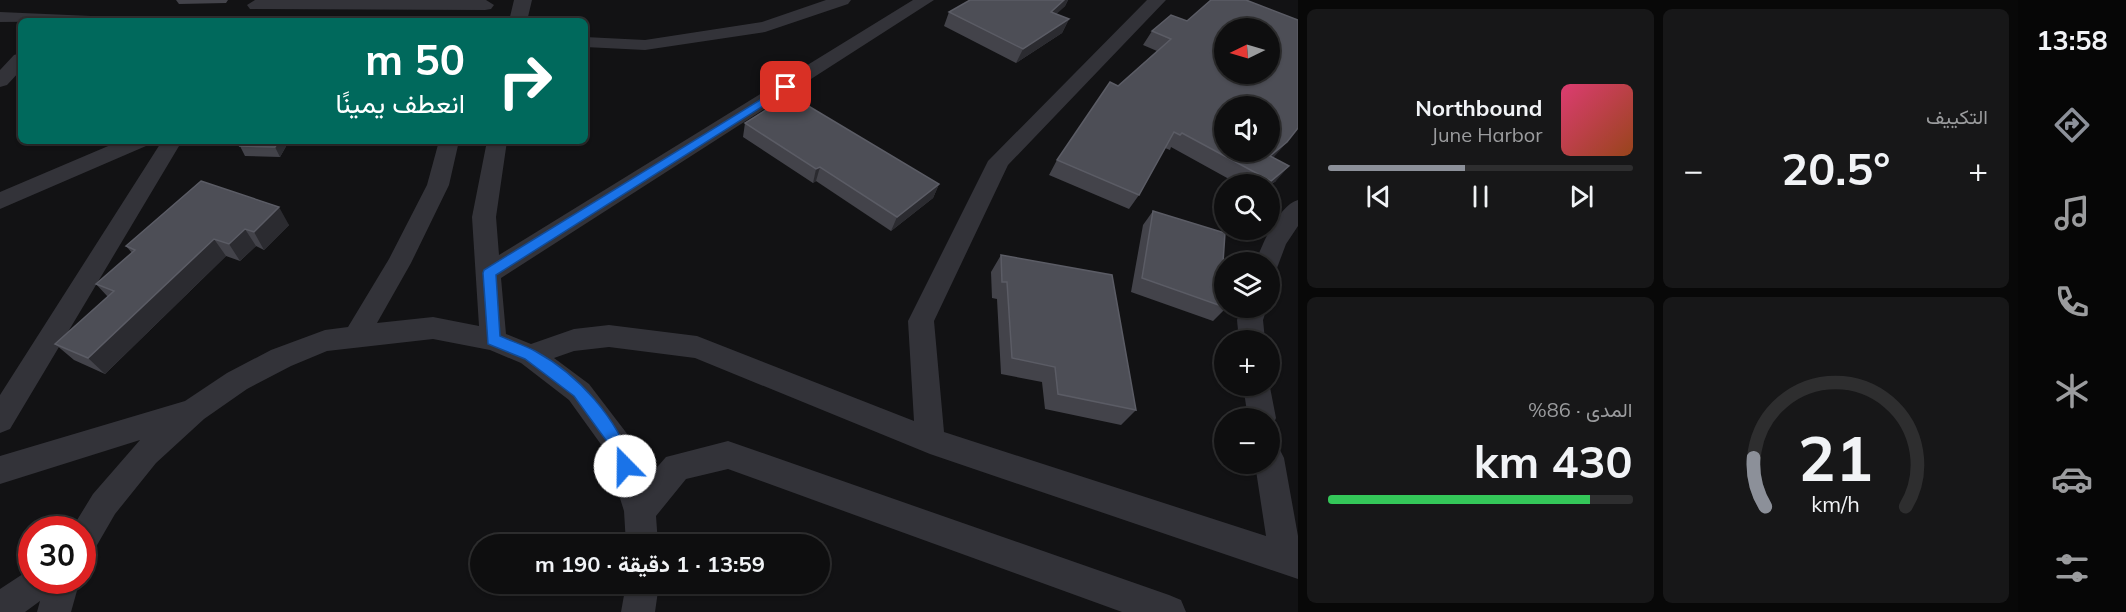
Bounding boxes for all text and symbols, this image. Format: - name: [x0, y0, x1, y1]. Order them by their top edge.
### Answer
- north arrow: [1214, 18, 1280, 84]
- map controls: [1214, 18, 1280, 474]
- text: 13:58: [2036, 23, 2108, 57]
- text: 50 m: [365, 33, 465, 86]
- icon: right: [486, 42, 564, 120]
- pin: [760, 61, 811, 112]
- icon: arrive: [769, 70, 802, 103]
- text: انعطف يمينًا: [335, 86, 465, 120]
- text: Northbound: [1415, 94, 1543, 122]
- button: sound: [1214, 96, 1280, 162]
- text: التكييف: [1926, 104, 1988, 129]
- icon: directions: [2051, 104, 2093, 146]
- text: June Harbor: [1431, 122, 1543, 147]
- text: 20.5°: [1781, 140, 1890, 196]
- text: −: [1684, 149, 1703, 190]
- text: +: [1968, 149, 1988, 190]
- button: search: [1214, 174, 1280, 240]
- icon: previous: [1362, 180, 1395, 213]
- icon: pause: [1464, 180, 1497, 213]
- icon: next: [1565, 180, 1598, 213]
- icon: music: [2051, 192, 2093, 234]
- button: layers: [1214, 252, 1280, 318]
- icon: phone: [2051, 281, 2093, 323]
- button: +: [1214, 330, 1280, 396]
- icon: climate: [2051, 370, 2093, 412]
- text: المدى · 86%: [1528, 397, 1633, 422]
- button: −: [1214, 408, 1280, 474]
- text: 21: [1798, 418, 1873, 497]
- text: 430 km: [1474, 433, 1633, 489]
- position arrow: [593, 434, 657, 498]
- icon: car: [2051, 458, 2093, 500]
- text: km/h: [1811, 490, 1860, 517]
- speed limit sign: 30: [18, 516, 96, 594]
- icon: filters: [2051, 547, 2093, 589]
- text: 13:59 · 1 دقيقة · 190 m: [535, 550, 765, 578]

